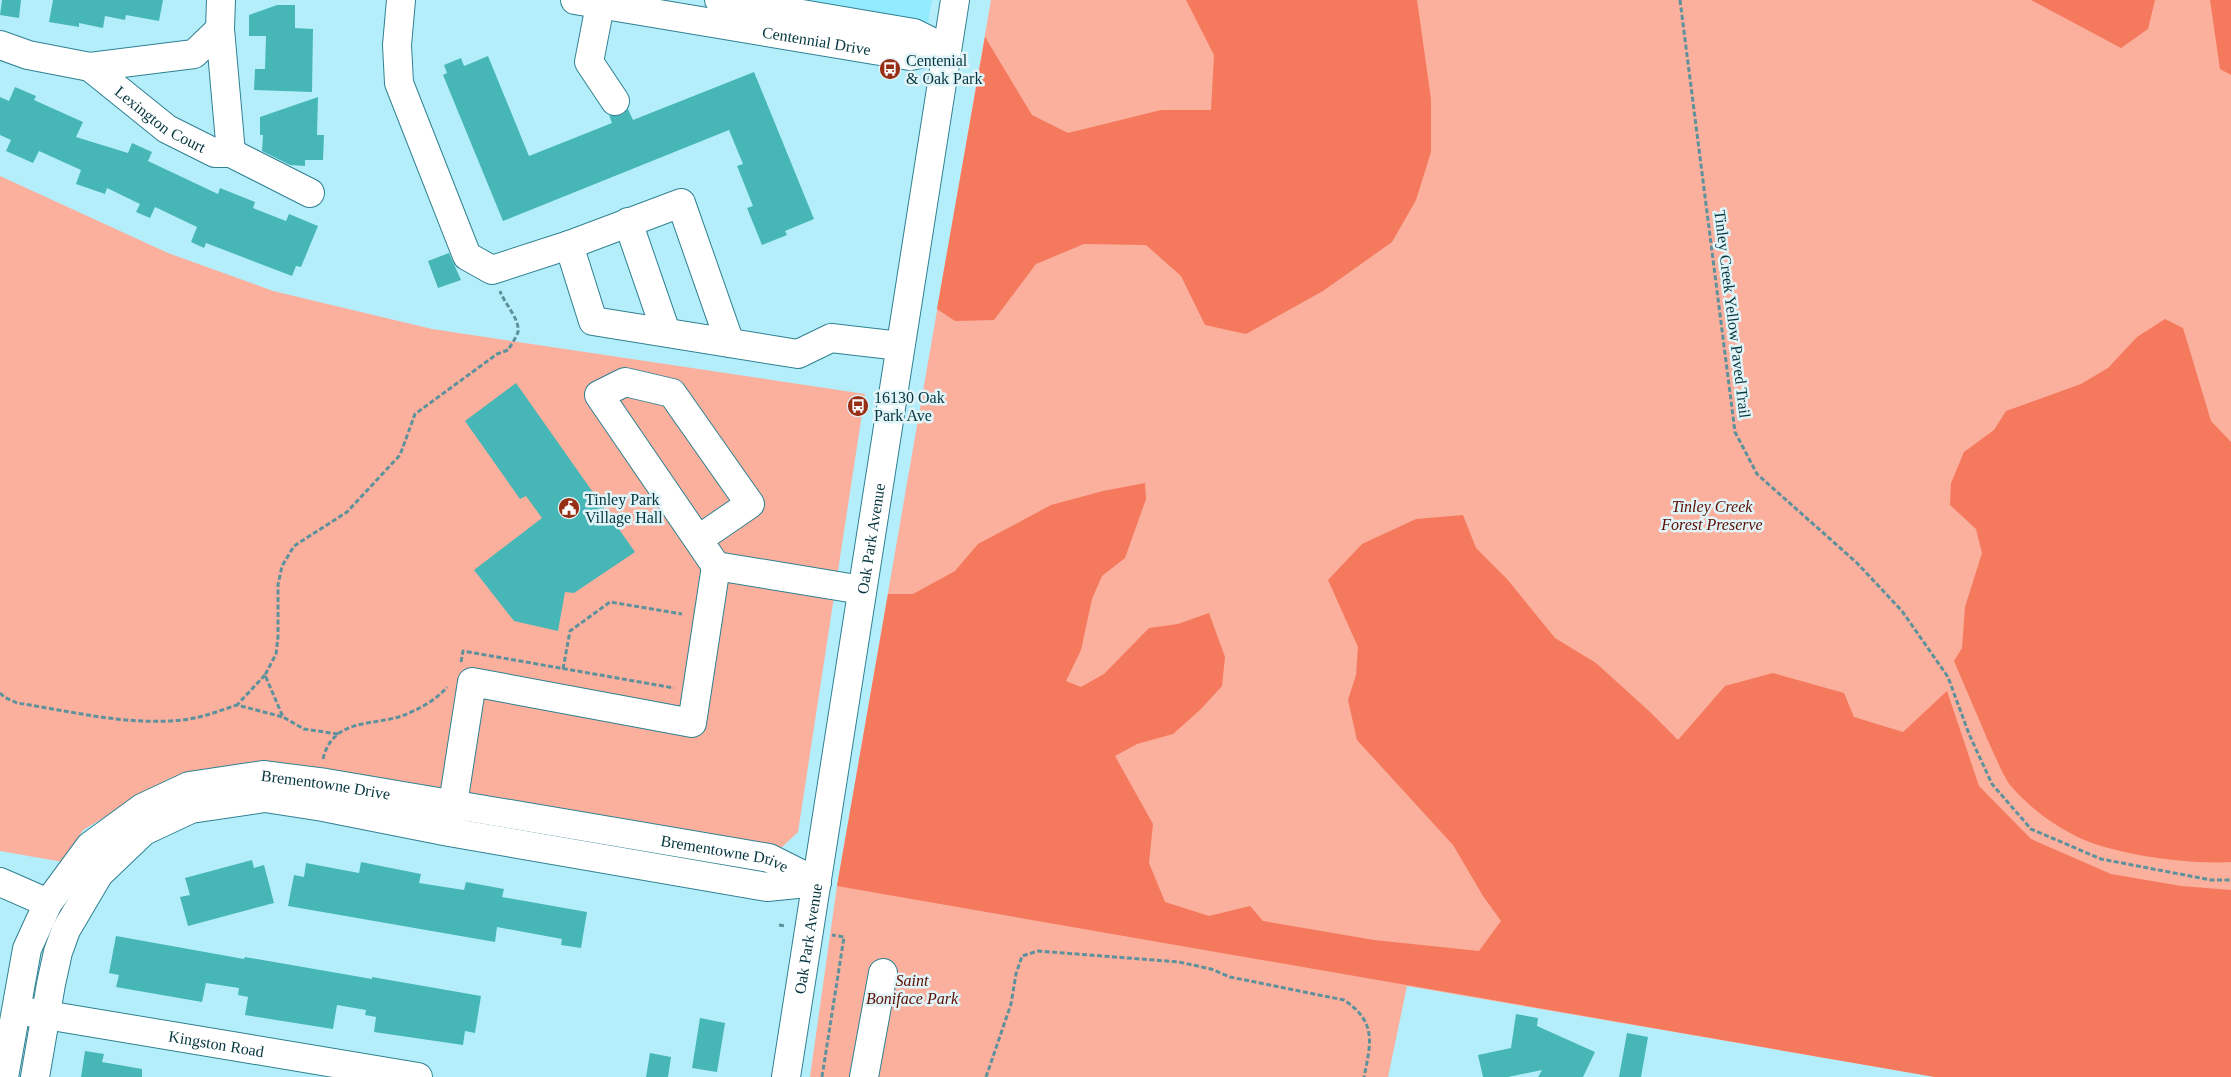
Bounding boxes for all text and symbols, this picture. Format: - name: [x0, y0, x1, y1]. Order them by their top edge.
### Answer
- street label: Centennial Drive: [761, 23, 872, 58]
- place label: Centenial & Oak Park: [906, 52, 982, 87]
- bus stop icon: Centenial & Oak Park: [878, 57, 902, 81]
- street label: Lexington Court: [112, 83, 209, 156]
- street label: Tinley Creek Yellow Paved Trail: [1710, 209, 1754, 420]
- place label: 16130 Oak Park Ave: [874, 389, 945, 424]
- bus stop icon: 16130 Oak Park Ave: [846, 394, 870, 418]
- street label: Oak Park Avenue: [854, 482, 888, 595]
- place label: Tinley Park Village Hall: [585, 491, 663, 527]
- public building icon: Tinley Park Village Hall: [557, 496, 581, 520]
- park label: Tinley Creek Forest Preserve: [1660, 498, 1763, 533]
- street label: Brementowne Drive: [260, 767, 392, 803]
- street label: Brementowne Drive: [660, 832, 791, 875]
- street label: Oak Park Avenue: [791, 882, 825, 995]
- park label: Saint Boniface Park: [866, 972, 959, 1008]
- street label: Kingston Road: [167, 1028, 265, 1060]

